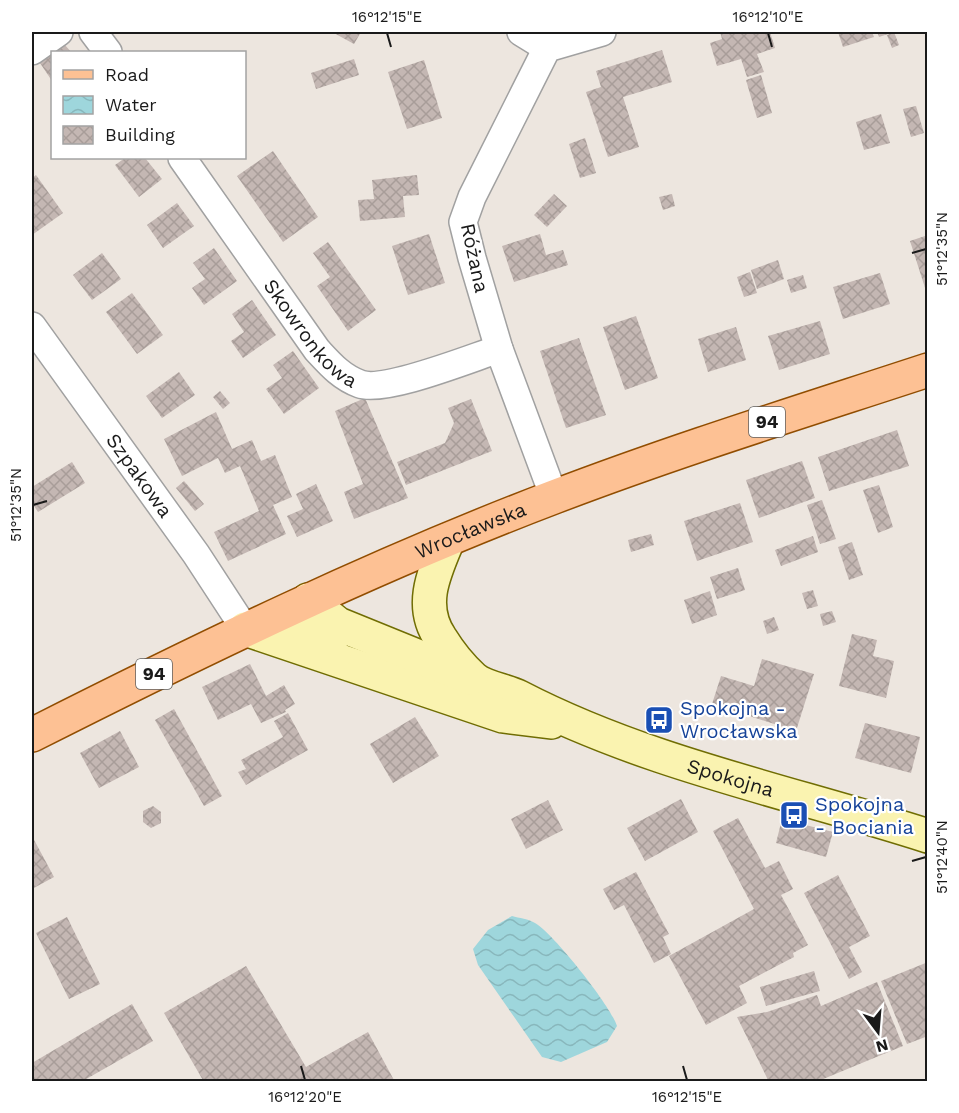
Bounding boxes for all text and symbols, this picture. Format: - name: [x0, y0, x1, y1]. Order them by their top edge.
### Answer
- text: 16°12'15"E: [352, 8, 422, 26]
- text: 16°12'10"E: [733, 8, 803, 26]
- legend: [51, 51, 246, 159]
- text: Road: [105, 64, 149, 85]
- text: Water: [105, 94, 157, 115]
- text: Building: [105, 124, 175, 145]
- text: 51°12'35"N: [933, 212, 951, 286]
- street label: Różana: [456, 221, 494, 295]
- street label: Skowronkowa: [259, 274, 361, 393]
- road number: 94: [749, 407, 785, 437]
- street label: Szpakowa: [101, 429, 178, 522]
- text: 51°12'35"N: [7, 468, 25, 542]
- street label: Wrocławska: [411, 497, 529, 564]
- road number: 94: [136, 659, 172, 689]
- place label: Spokojna - Wrocławska: [680, 696, 798, 743]
- bus stop icon: Spokojna - Wrocławska: [643, 704, 675, 736]
- street label: Spokojna: [684, 753, 777, 802]
- place label: Spokojna - Bociania: [815, 792, 914, 839]
- bus stop icon: Spokojna - Bociania: [778, 799, 810, 831]
- text: 51°12'40"N: [933, 820, 951, 894]
- north arrow: [848, 1002, 908, 1062]
- text: N: [874, 1035, 890, 1057]
- text: 16°12'20"E: [268, 1088, 342, 1106]
- text: 16°12'15"E: [652, 1088, 722, 1106]

